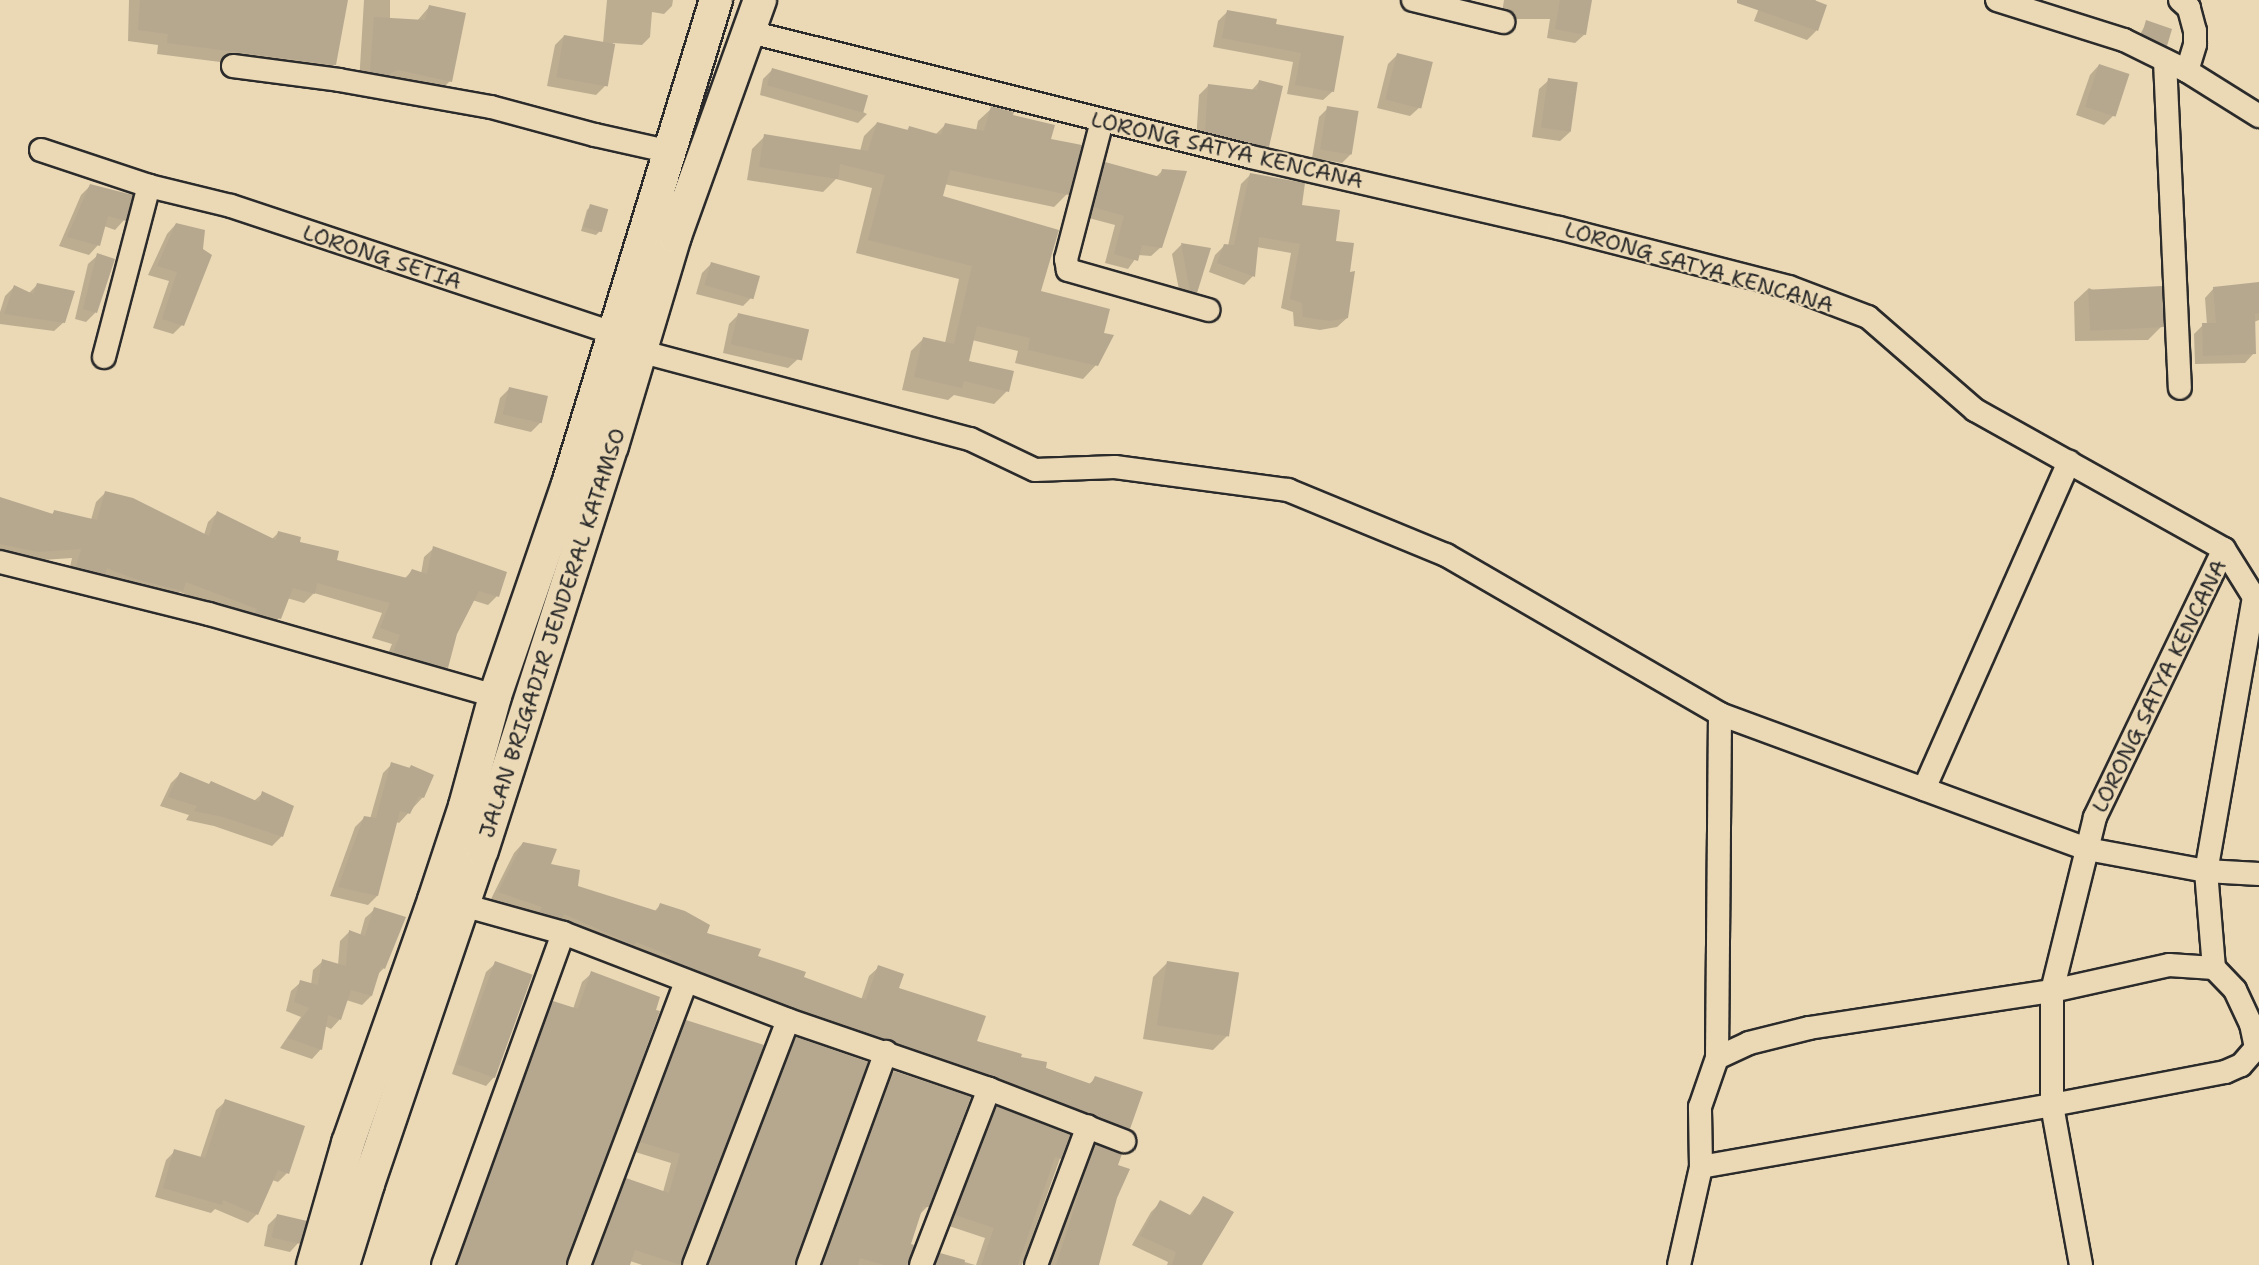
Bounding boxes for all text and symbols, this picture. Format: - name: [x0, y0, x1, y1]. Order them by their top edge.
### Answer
- street label: LORONG SATYA KENCANA: [1088, 106, 1366, 194]
- street label: LORONG SATYA KENCANA: [1562, 216, 1836, 318]
- street label: LORONG SETIA: [299, 219, 465, 295]
- street label: JALAN BRIGADIR JENDERAL KATAMSO: [473, 425, 631, 841]
- street label: LORONG SATYA KENCANA: [2086, 555, 2232, 817]

